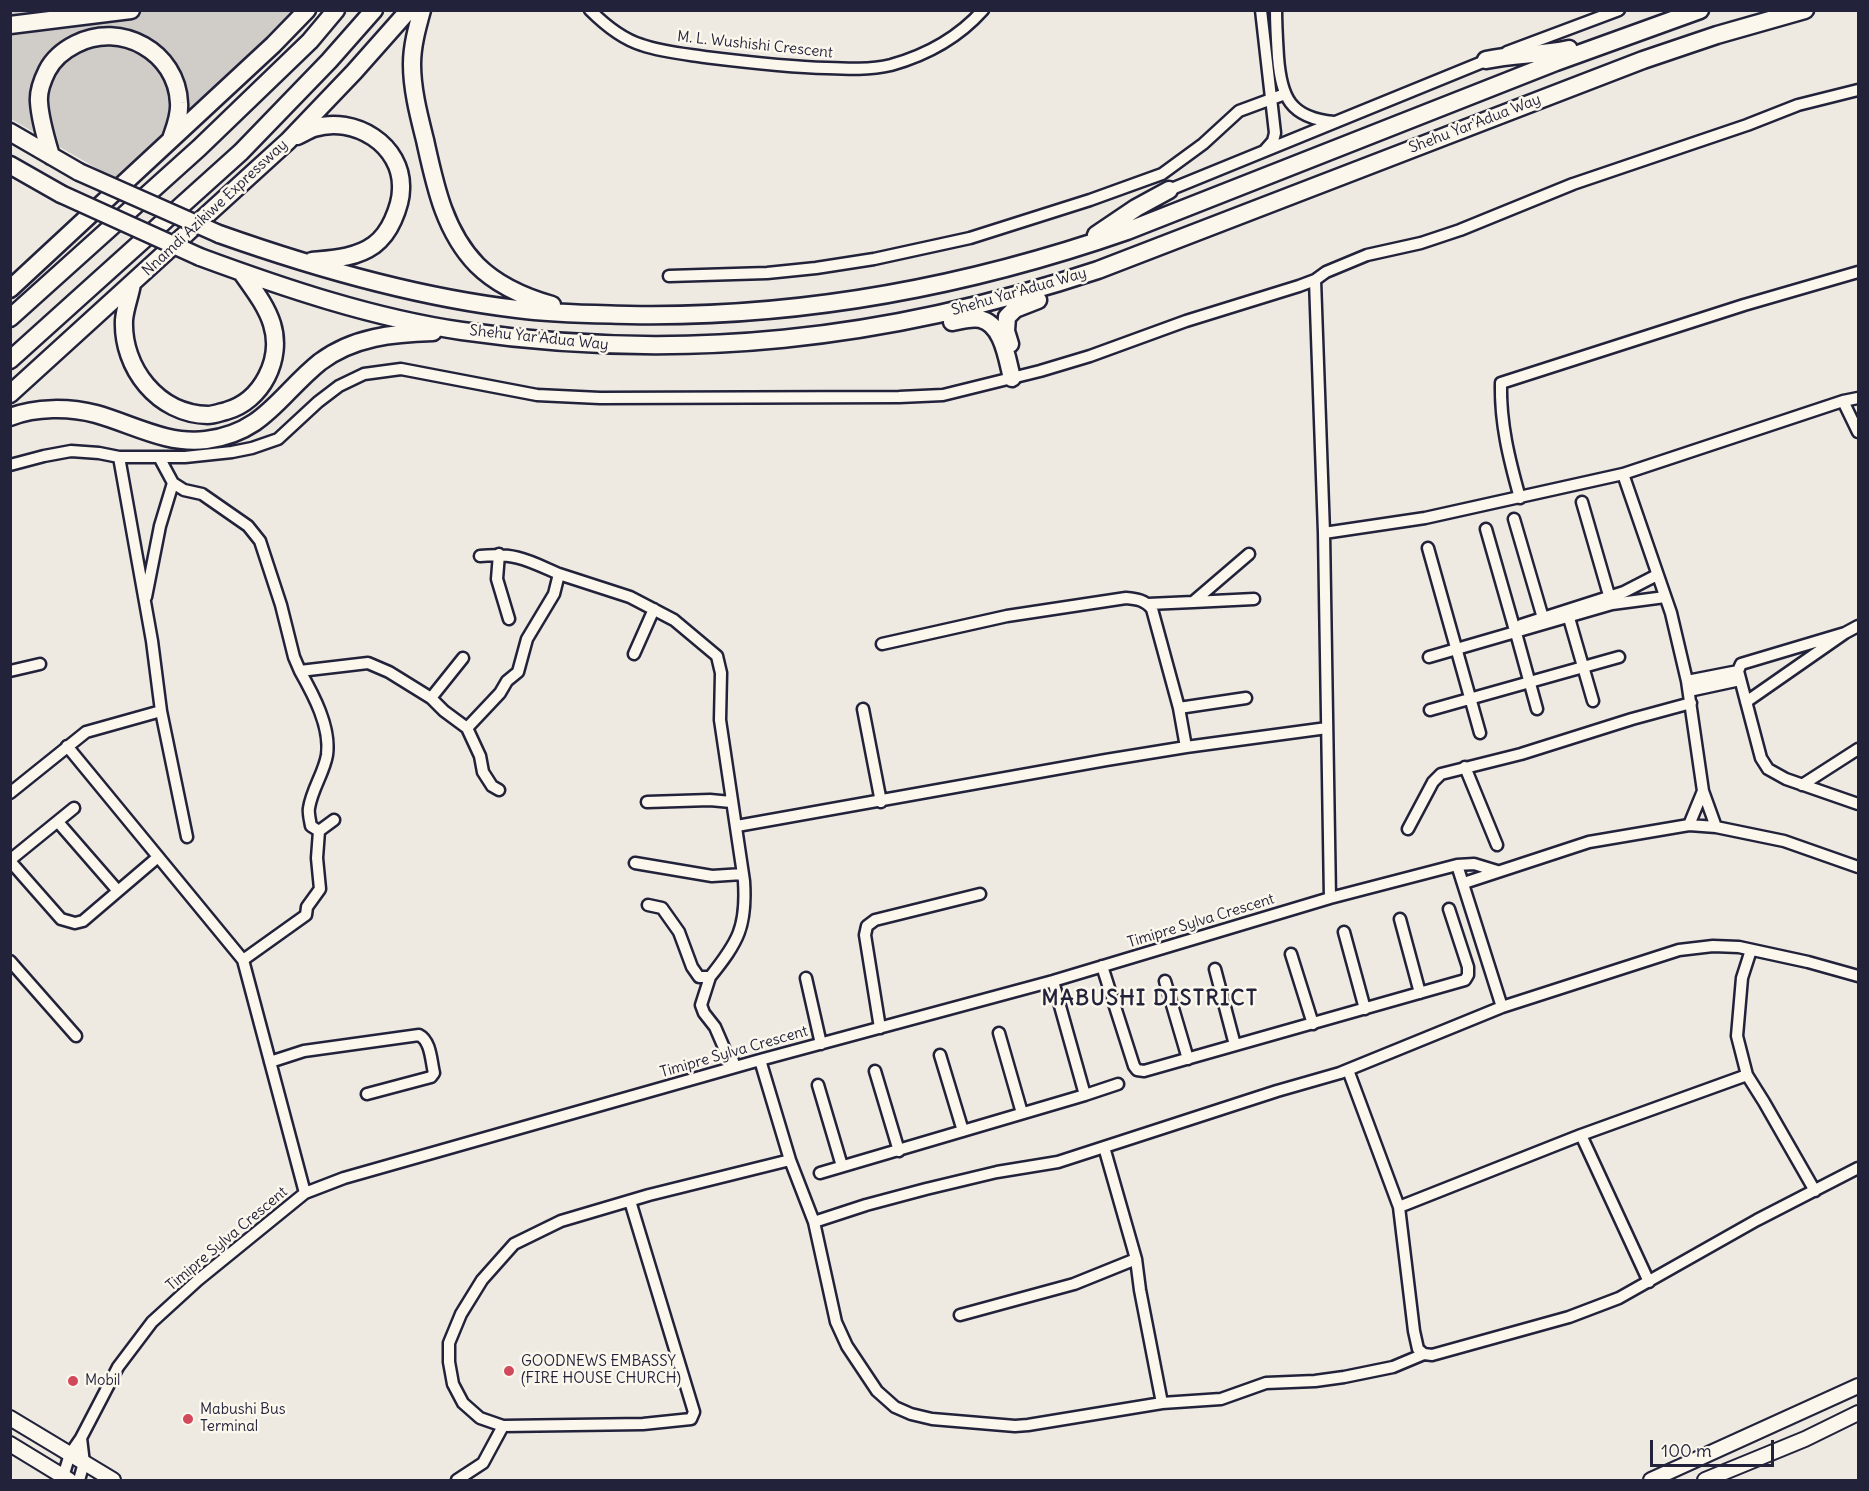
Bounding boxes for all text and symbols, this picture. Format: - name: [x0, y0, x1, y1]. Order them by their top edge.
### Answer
- street label: M. L. Wushishi Crescent: [676, 28, 834, 62]
- street label: Shehu Yar'Adua Way: [1407, 91, 1543, 157]
- street label: Nnamdi Azikiwe Expressway: [139, 136, 291, 280]
- street label: Shehu Yar'Adua Way: [949, 264, 1089, 320]
- street label: Shehu Yar'Adua Way: [469, 322, 609, 354]
- street label: Timipre Sylva Crescent: [1125, 890, 1277, 952]
- district label: MABUSHI DISTRICT: [1042, 986, 1258, 1012]
- street label: Timipre Sylva Crescent: [658, 1022, 810, 1082]
- street label: Timipre Sylva Crescent: [163, 1183, 291, 1295]
- place label: GOODNEWS EMBASSY (FIRE HOUSE CHURCH): [521, 1353, 681, 1388]
- marker: GOODNEWS EMBASSY (FIRE HOUSE CHURCH): [502, 1364, 516, 1378]
- place label: Mobil: [85, 1372, 120, 1390]
- marker: Mobil: [66, 1374, 80, 1388]
- place label: Mabushi Bus Terminal: [200, 1401, 285, 1436]
- marker: Mabushi Bus Terminal: [181, 1412, 195, 1426]
- scale bar: [1653, 1428, 1778, 1466]
- text: 100 m: [1661, 1439, 1712, 1462]

